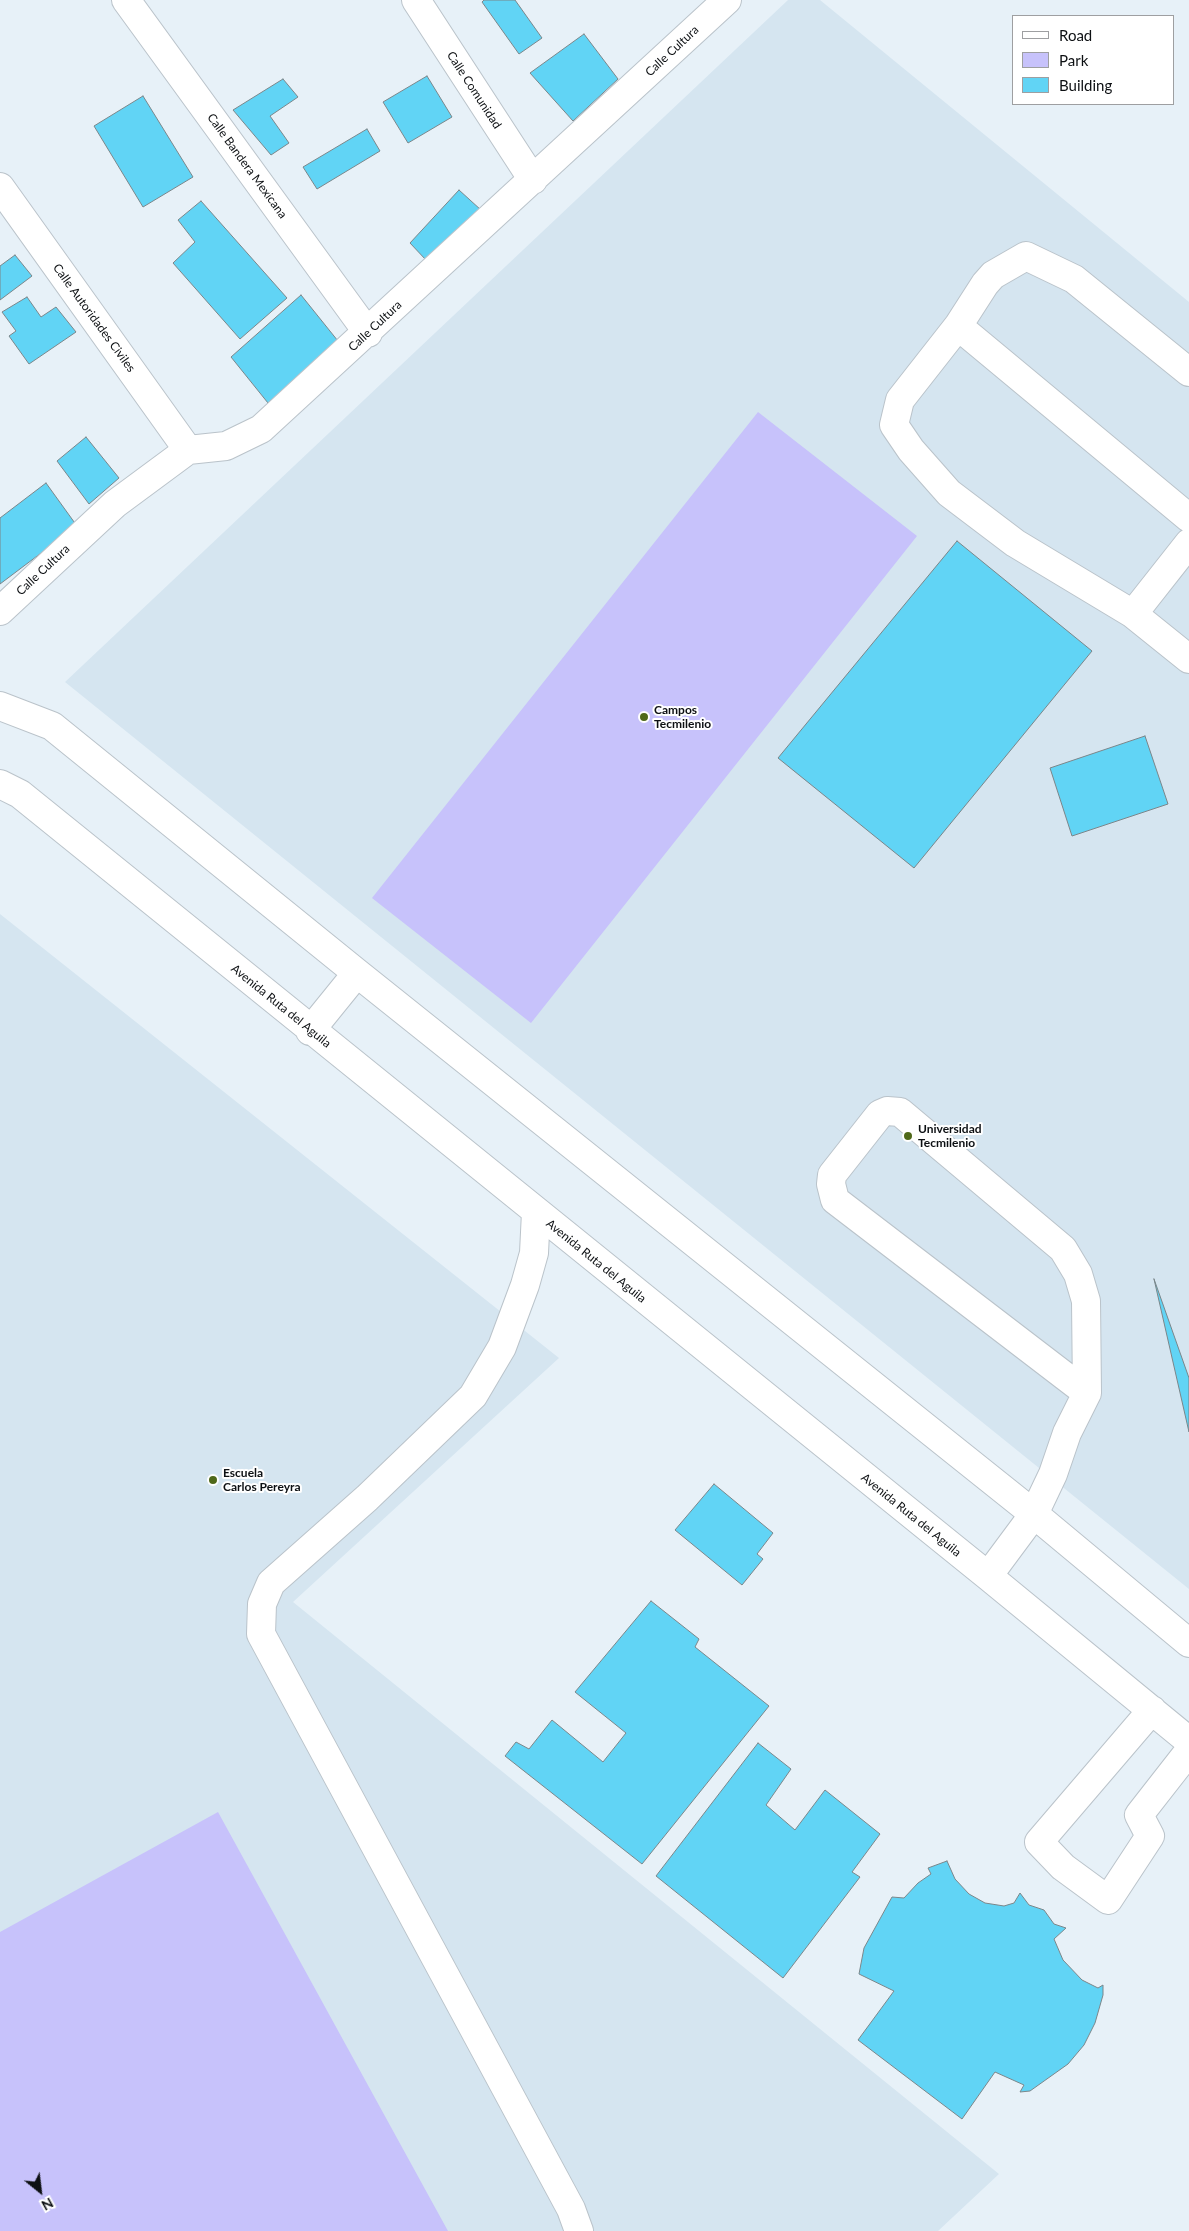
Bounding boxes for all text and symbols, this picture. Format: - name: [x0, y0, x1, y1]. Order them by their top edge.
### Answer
- legend: [1012, 15, 1174, 105]
- street label: Calle Cultura: [642, 23, 702, 79]
- text: Road: [1059, 26, 1092, 44]
- street label: Calle Comunidad: [444, 49, 504, 131]
- text: Park: [1059, 51, 1088, 69]
- text: Building: [1059, 76, 1112, 94]
- street label: Calle Bandera Mexicana: [204, 111, 290, 221]
- street label: Calle Autoridades Civiles: [50, 261, 138, 375]
- street label: Calle Cultura: [345, 298, 405, 354]
- street label: Calle Cultura: [13, 542, 73, 598]
- place label: Campos Tecmilenio: [654, 703, 711, 731]
- marker: Campos Tecmilenio: [638, 711, 650, 723]
- street label: Avenida Ruta del Aguila: [228, 961, 334, 1051]
- place label: Universidad Tecmilenio: [918, 1122, 982, 1150]
- marker: Universidad Tecmilenio: [902, 1130, 914, 1142]
- street label: Avenida Ruta del Aguila: [543, 1216, 649, 1306]
- place label: Escuela Carlos Pereyra: [223, 1466, 300, 1494]
- street label: Avenida Ruta del Aguila: [858, 1470, 964, 1560]
- marker: Escuela Carlos Pereyra: [207, 1474, 219, 1486]
- north arrow: [15, 2166, 65, 2216]
- text: N: [39, 2195, 56, 2215]

